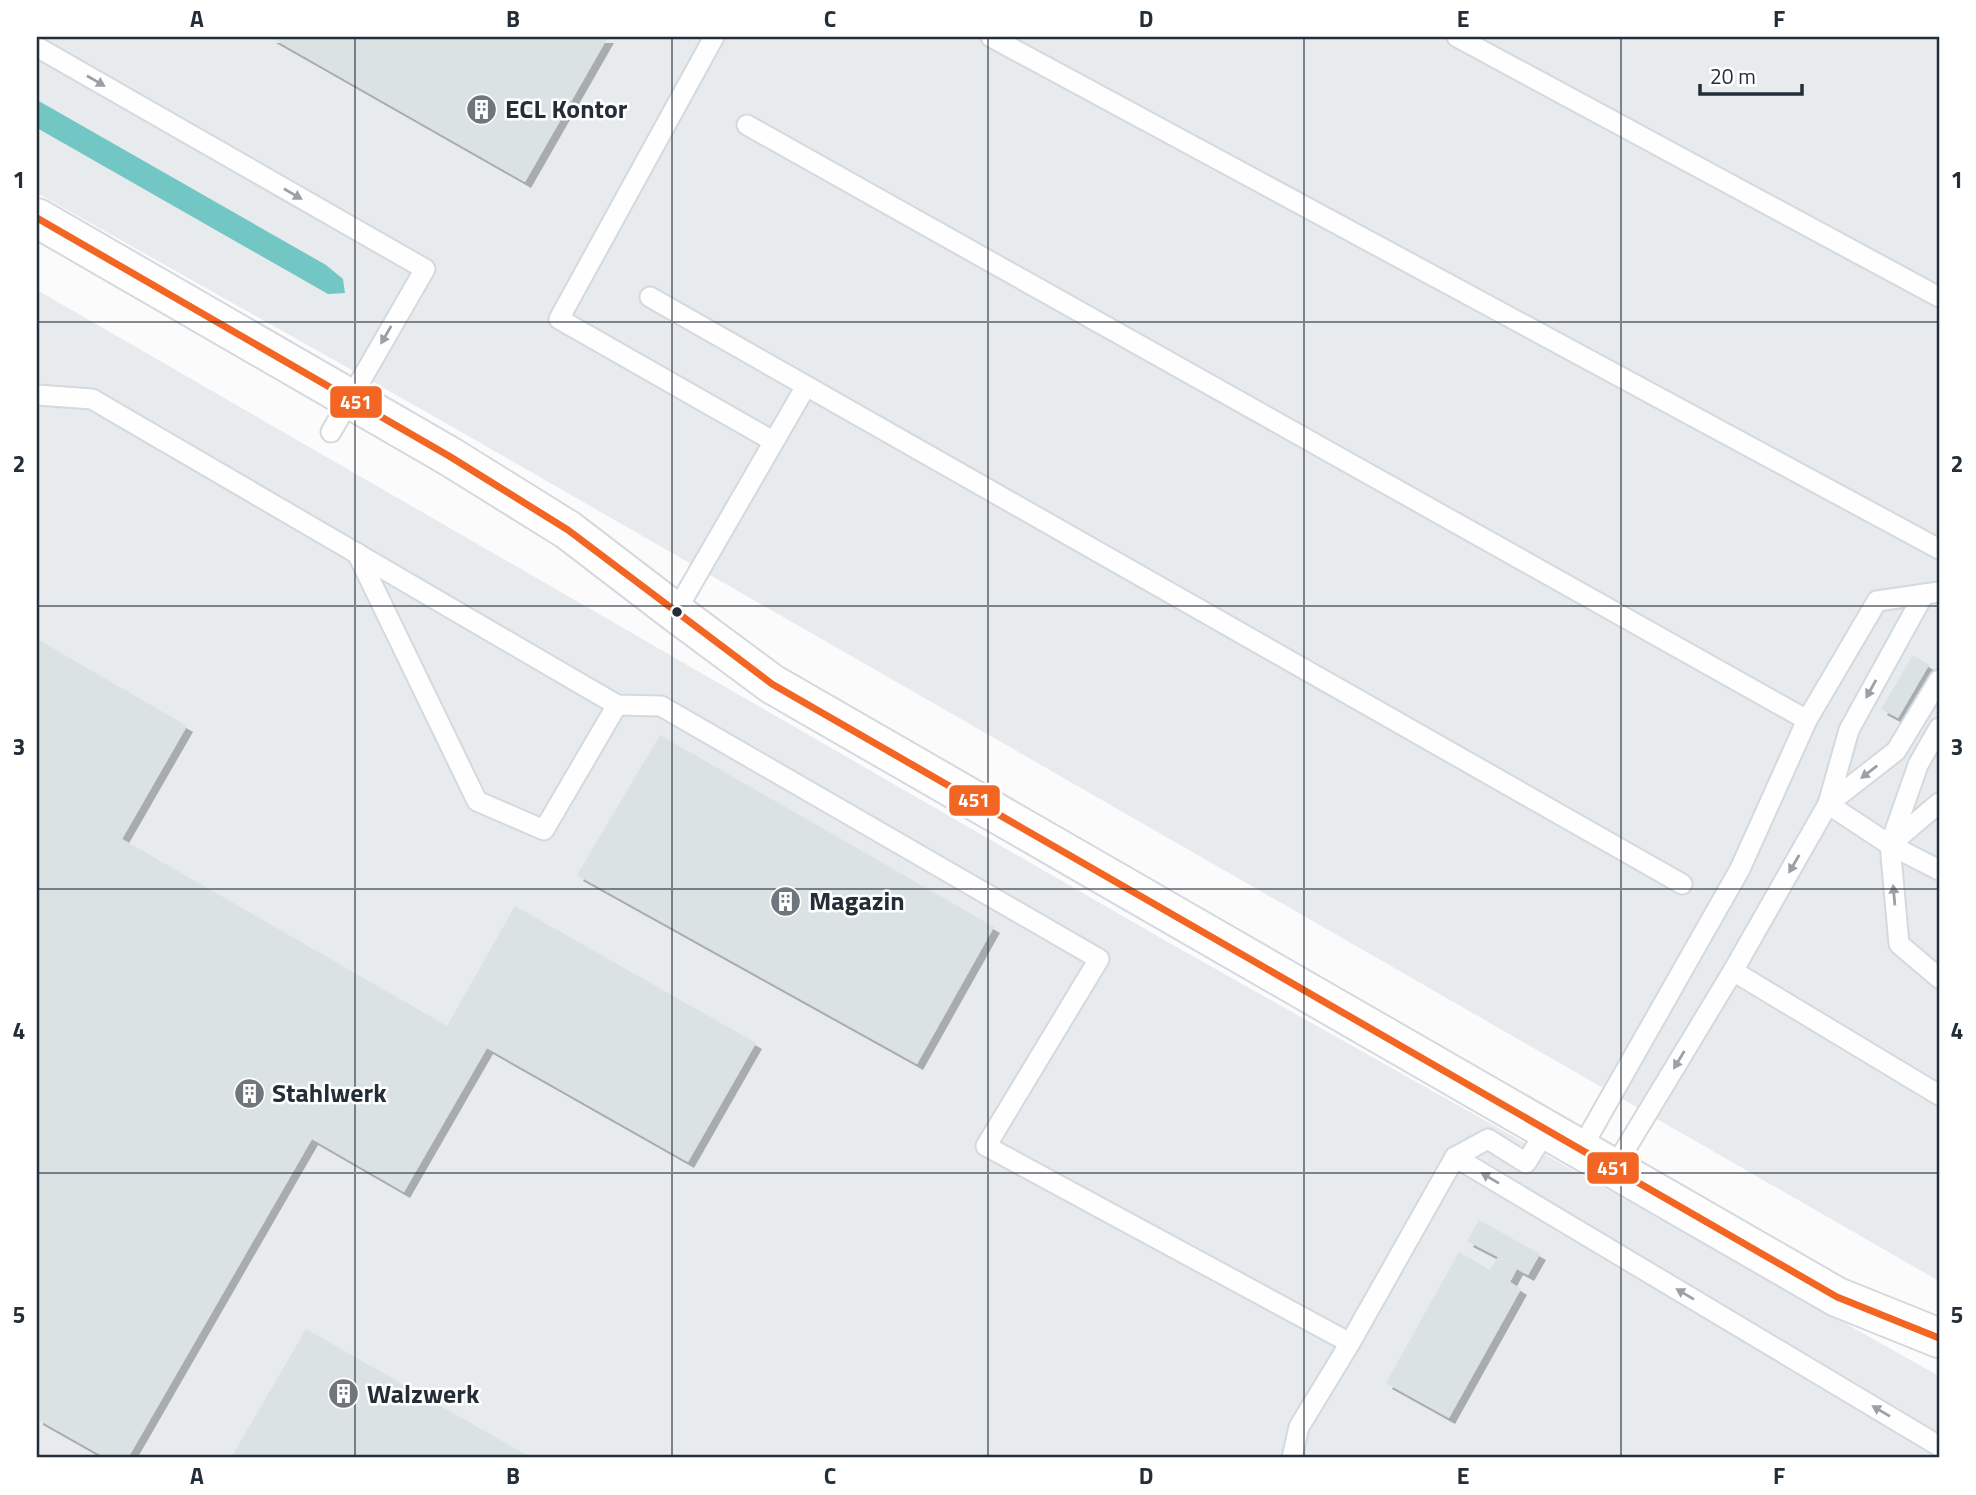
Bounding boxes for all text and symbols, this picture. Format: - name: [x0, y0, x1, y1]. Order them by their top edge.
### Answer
- text: A: [190, 1, 204, 36]
- text: B: [506, 1, 520, 36]
- text: C: [824, 1, 836, 36]
- text: D: [1139, 1, 1153, 36]
- text: E: [1457, 1, 1469, 36]
- text: F: [1773, 1, 1785, 36]
- scale bar: [1700, 52, 1801, 96]
- text: 20 m: [1710, 60, 1756, 92]
- one-way arrow: [86, 75, 106, 87]
- place label: ECL Kontor: [505, 89, 628, 128]
- building icon: ECL Kontor: [465, 92, 499, 126]
- text: 1: [13, 162, 25, 197]
- text: 1: [1951, 162, 1963, 197]
- one-way arrow: [284, 188, 303, 200]
- one-way arrow: [381, 325, 393, 345]
- line badge: 451: [329, 385, 383, 419]
- text: 451: [340, 387, 372, 416]
- text: 2: [13, 446, 25, 481]
- text: 2: [1951, 446, 1963, 481]
- unlabelled marker: [670, 605, 684, 619]
- one-way arrow: [1865, 679, 1877, 698]
- text: 3: [13, 729, 25, 764]
- text: 3: [1951, 729, 1963, 764]
- one-way arrow: [1860, 765, 1878, 779]
- line badge: 451: [948, 784, 1001, 817]
- text: 451: [958, 785, 990, 814]
- one-way arrow: [1788, 854, 1800, 873]
- place label: Magazin: [809, 881, 905, 920]
- one-way arrow: [1888, 883, 1899, 905]
- building icon: Magazin: [769, 884, 803, 918]
- text: 4: [13, 1013, 25, 1048]
- text: 4: [1951, 1013, 1963, 1048]
- one-way arrow: [1673, 1051, 1686, 1070]
- place label: Stahlwerk: [272, 1073, 387, 1112]
- building icon: Stahlwerk: [232, 1076, 266, 1110]
- line badge: 451: [1586, 1151, 1640, 1185]
- text: 451: [1597, 1153, 1629, 1182]
- one-way arrow: [1480, 1172, 1499, 1184]
- one-way arrow: [1676, 1288, 1695, 1301]
- text: 5: [13, 1297, 25, 1332]
- text: 5: [1951, 1297, 1963, 1332]
- place label: Walzwerk: [367, 1374, 480, 1413]
- building icon: Walzwerk: [327, 1377, 361, 1411]
- one-way arrow: [1871, 1404, 1890, 1417]
- text: A: [190, 1458, 204, 1493]
- text: B: [506, 1458, 520, 1493]
- text: C: [824, 1458, 836, 1493]
- text: D: [1139, 1458, 1153, 1493]
- text: E: [1457, 1458, 1469, 1493]
- text: F: [1773, 1458, 1785, 1493]

